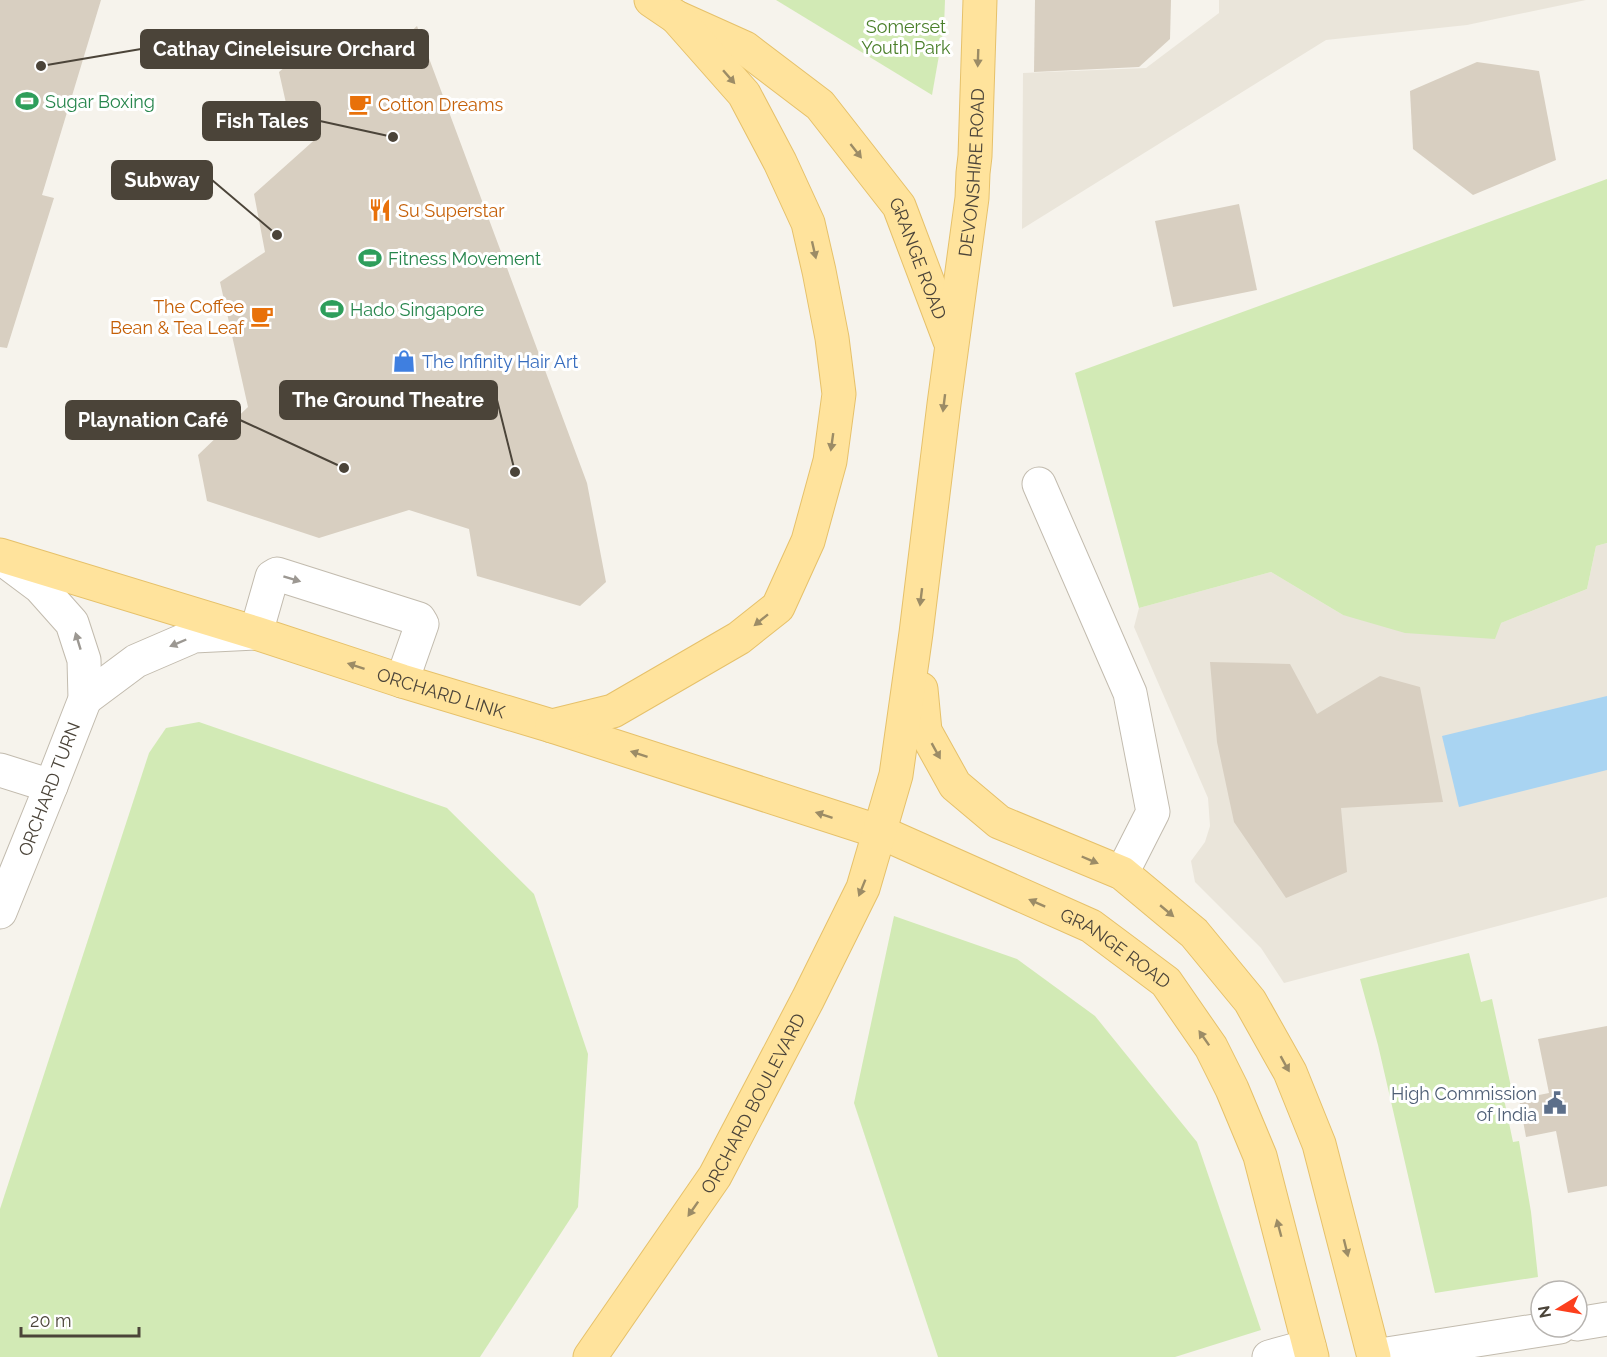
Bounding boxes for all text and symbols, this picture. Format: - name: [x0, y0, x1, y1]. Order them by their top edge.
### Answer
- park label: Somerset Youth Park: [861, 16, 951, 58]
- callout: Cathay Cineleisure Orchard: [141, 30, 428, 68]
- text: Cathay Cineleisure Orchard: [153, 37, 415, 61]
- one-way arrow: [974, 49, 983, 68]
- one-way arrow: [722, 69, 736, 84]
- sports icon: Sugar Boxing: [14, 88, 40, 114]
- street label: DEVONSHIRE ROAD: [954, 88, 988, 258]
- place label: Sugar Boxing: [45, 91, 155, 112]
- cafe icon: Cotton Dreams: [347, 91, 373, 117]
- place label: Cotton Dreams: [378, 94, 503, 115]
- callout: Fish Tales: [203, 102, 320, 140]
- text: Fish Tales: [215, 109, 309, 133]
- one-way arrow: [850, 143, 862, 159]
- callout: Subway: [112, 161, 212, 199]
- text: Subway: [124, 168, 200, 192]
- street label: GRANGE ROAD: [885, 193, 951, 322]
- restaurant icon: Su Superstar: [367, 197, 393, 223]
- place label: Su Superstar: [398, 200, 505, 221]
- one-way arrow: [810, 241, 820, 259]
- sports icon: Fitness Movement: [357, 245, 383, 271]
- place label: Fitness Movement: [388, 248, 541, 269]
- place label: The Coffee Bean & Tea Leaf: [110, 296, 245, 338]
- sports icon: Hado Singapore: [319, 296, 345, 322]
- place label: Hado Singapore: [350, 299, 485, 320]
- cafe icon: The Coffee Bean & Tea Leaf: [249, 303, 275, 329]
- shop icon: The Infinity Hair Art: [391, 348, 417, 374]
- place label: The Infinity Hair Art: [422, 351, 578, 372]
- callout: The Ground Theatre: [280, 381, 497, 419]
- text: The Ground Theatre: [292, 388, 484, 412]
- one-way arrow: [939, 394, 949, 413]
- callout: Playnation Café: [66, 401, 240, 439]
- text: Playnation Café: [78, 408, 228, 432]
- one-way arrow: [828, 433, 837, 452]
- one-way arrow: [283, 575, 301, 584]
- one-way arrow: [916, 587, 925, 606]
- one-way arrow: [754, 613, 769, 626]
- one-way arrow: [73, 632, 82, 650]
- one-way arrow: [169, 639, 187, 648]
- one-way arrow: [347, 661, 365, 670]
- street label: ORCHARD LINK: [374, 663, 508, 722]
- street label: ORCHARD TURN: [14, 719, 84, 859]
- one-way arrow: [931, 743, 941, 760]
- one-way arrow: [630, 749, 648, 758]
- one-way arrow: [815, 809, 833, 819]
- one-way arrow: [1082, 855, 1100, 865]
- one-way arrow: [857, 879, 866, 897]
- one-way arrow: [1029, 898, 1046, 907]
- street label: GRANGE ROAD: [1057, 903, 1175, 992]
- one-way arrow: [1159, 904, 1175, 917]
- street label: ORCHARD BOULEVARD: [696, 1009, 809, 1197]
- one-way arrow: [1198, 1030, 1210, 1046]
- one-way arrow: [1280, 1056, 1290, 1073]
- place label: High Commission of India: [1391, 1083, 1537, 1125]
- public building icon: High Commission of India: [1542, 1090, 1568, 1116]
- one-way arrow: [687, 1200, 699, 1216]
- one-way arrow: [1273, 1219, 1283, 1237]
- one-way arrow: [1342, 1239, 1352, 1258]
- north arrow: [1529, 1279, 1589, 1339]
- scale bar: [21, 1300, 140, 1338]
- text: N: [1534, 1304, 1555, 1320]
- text: 20 m: [30, 1310, 72, 1331]

